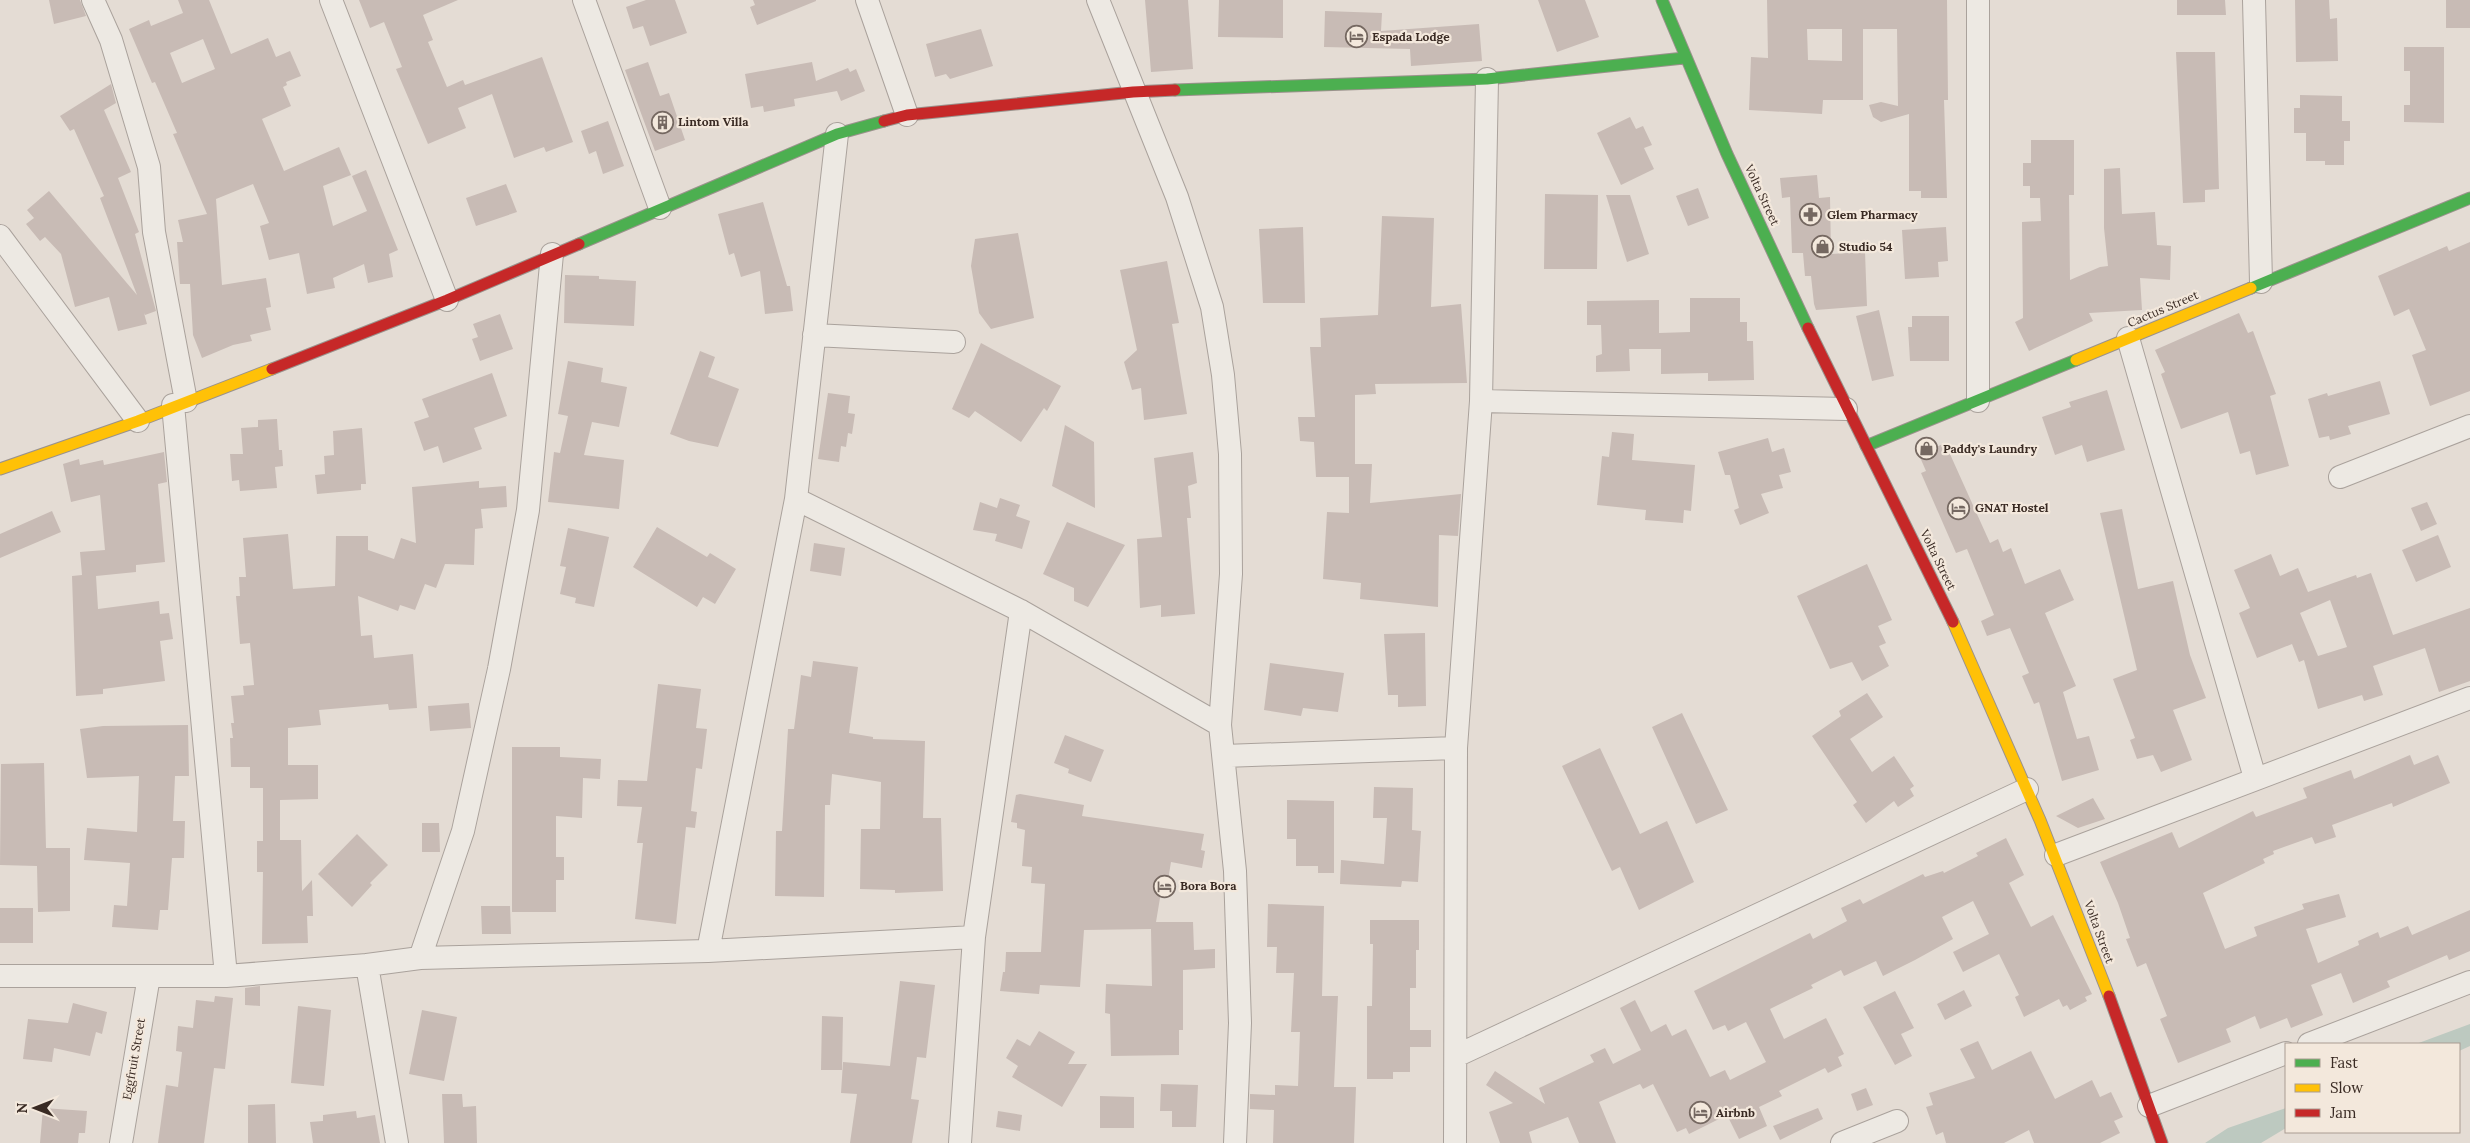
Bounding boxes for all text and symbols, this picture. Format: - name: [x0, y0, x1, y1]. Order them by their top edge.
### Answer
- hotel icon: Espada Lodge: [1344, 25, 1368, 49]
- place label: Espada Lodge: [1372, 29, 1450, 44]
- building icon: Lintom Villa: [650, 110, 674, 134]
- place label: Lintom Villa: [678, 114, 749, 129]
- street label: Volta Street: [1741, 161, 1783, 228]
- pharmacy icon: Glem Pharmacy: [1799, 203, 1823, 227]
- place label: Glem Pharmacy: [1827, 207, 1918, 222]
- shop icon: Studio 54: [1811, 235, 1835, 259]
- place label: Studio 54: [1839, 239, 1893, 254]
- street label: Cactus Street: [2125, 287, 2201, 330]
- shop icon: Paddy's Laundry: [1915, 437, 1939, 461]
- place label: Paddy's Laundry: [1943, 441, 2037, 456]
- hotel icon: GNAT Hostel: [1947, 496, 1971, 520]
- place label: GNAT Hostel: [1975, 500, 2049, 515]
- street label: Volta Street: [1917, 526, 1960, 593]
- hotel icon: Bora Bora: [1152, 874, 1176, 898]
- place label: Bora Bora: [1180, 878, 1237, 893]
- street label: Volta Street: [2081, 897, 2118, 966]
- street label: Eggfruit Street: [119, 1016, 148, 1101]
- legend: [2285, 1043, 2460, 1133]
- text: Fast: [2330, 1053, 2358, 1072]
- text: Slow: [2330, 1078, 2363, 1097]
- north arrow: [10, 1083, 60, 1133]
- hotel icon: Airbnb: [1688, 1101, 1712, 1125]
- text: N: [13, 1102, 31, 1113]
- text: Jam: [2329, 1103, 2357, 1122]
- place label: Airbnb: [1716, 1105, 1755, 1120]

